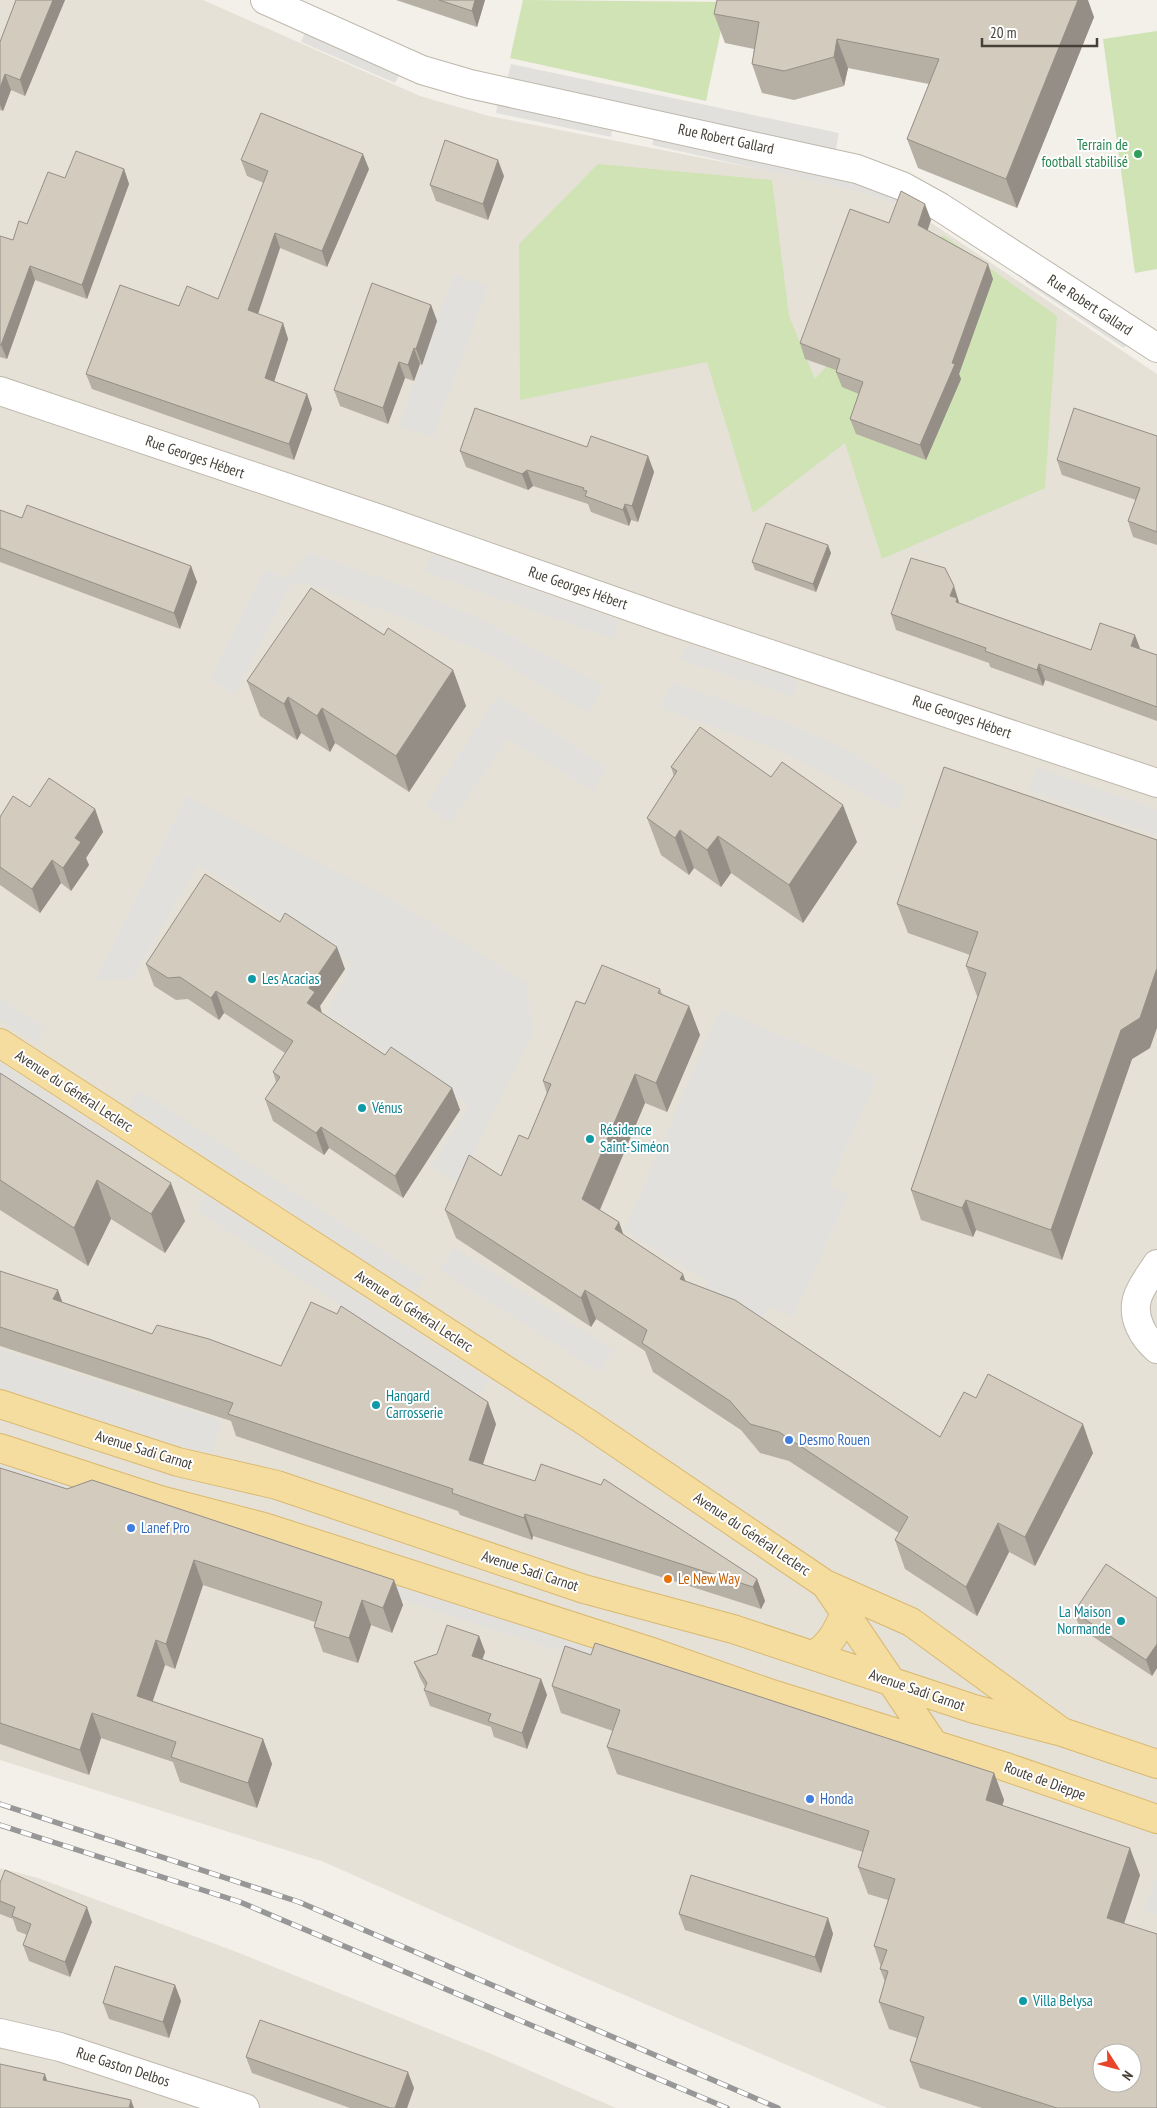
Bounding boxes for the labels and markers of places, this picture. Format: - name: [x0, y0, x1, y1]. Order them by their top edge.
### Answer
- place label: Terrain de football stabilisé: [1042, 135, 1128, 171]
- marker: Terrain de football stabilisé: [1132, 148, 1144, 160]
- place label: Les Acacias: [262, 969, 320, 988]
- marker: Les Acacias: [246, 973, 258, 985]
- place label: Vénus: [371, 1098, 403, 1117]
- marker: Vénus: [356, 1102, 368, 1114]
- place label: Résidence Saint-Siméon: [600, 1120, 669, 1156]
- marker: Résidence Saint-Siméon: [584, 1133, 596, 1145]
- place label: Hangard Carrosserie: [386, 1386, 443, 1422]
- marker: Hangard Carrosserie: [370, 1399, 382, 1411]
- place label: Desmo Rouen: [799, 1430, 870, 1449]
- marker: Desmo Rouen: [783, 1434, 795, 1446]
- place label: Lanef Pro: [141, 1518, 190, 1537]
- marker: Lanef Pro: [125, 1522, 137, 1534]
- place label: Le New Way: [678, 1569, 740, 1588]
- marker: Le New Way: [662, 1573, 674, 1585]
- place label: La Maison Normande: [1057, 1602, 1111, 1638]
- marker: La Maison Normande: [1115, 1615, 1127, 1627]
- place label: Honda: [820, 1789, 854, 1808]
- marker: Honda: [804, 1793, 816, 1805]
- place label: Villa Belysa: [1032, 1991, 1093, 2010]
- marker: Villa Belysa: [1017, 1995, 1029, 2007]

